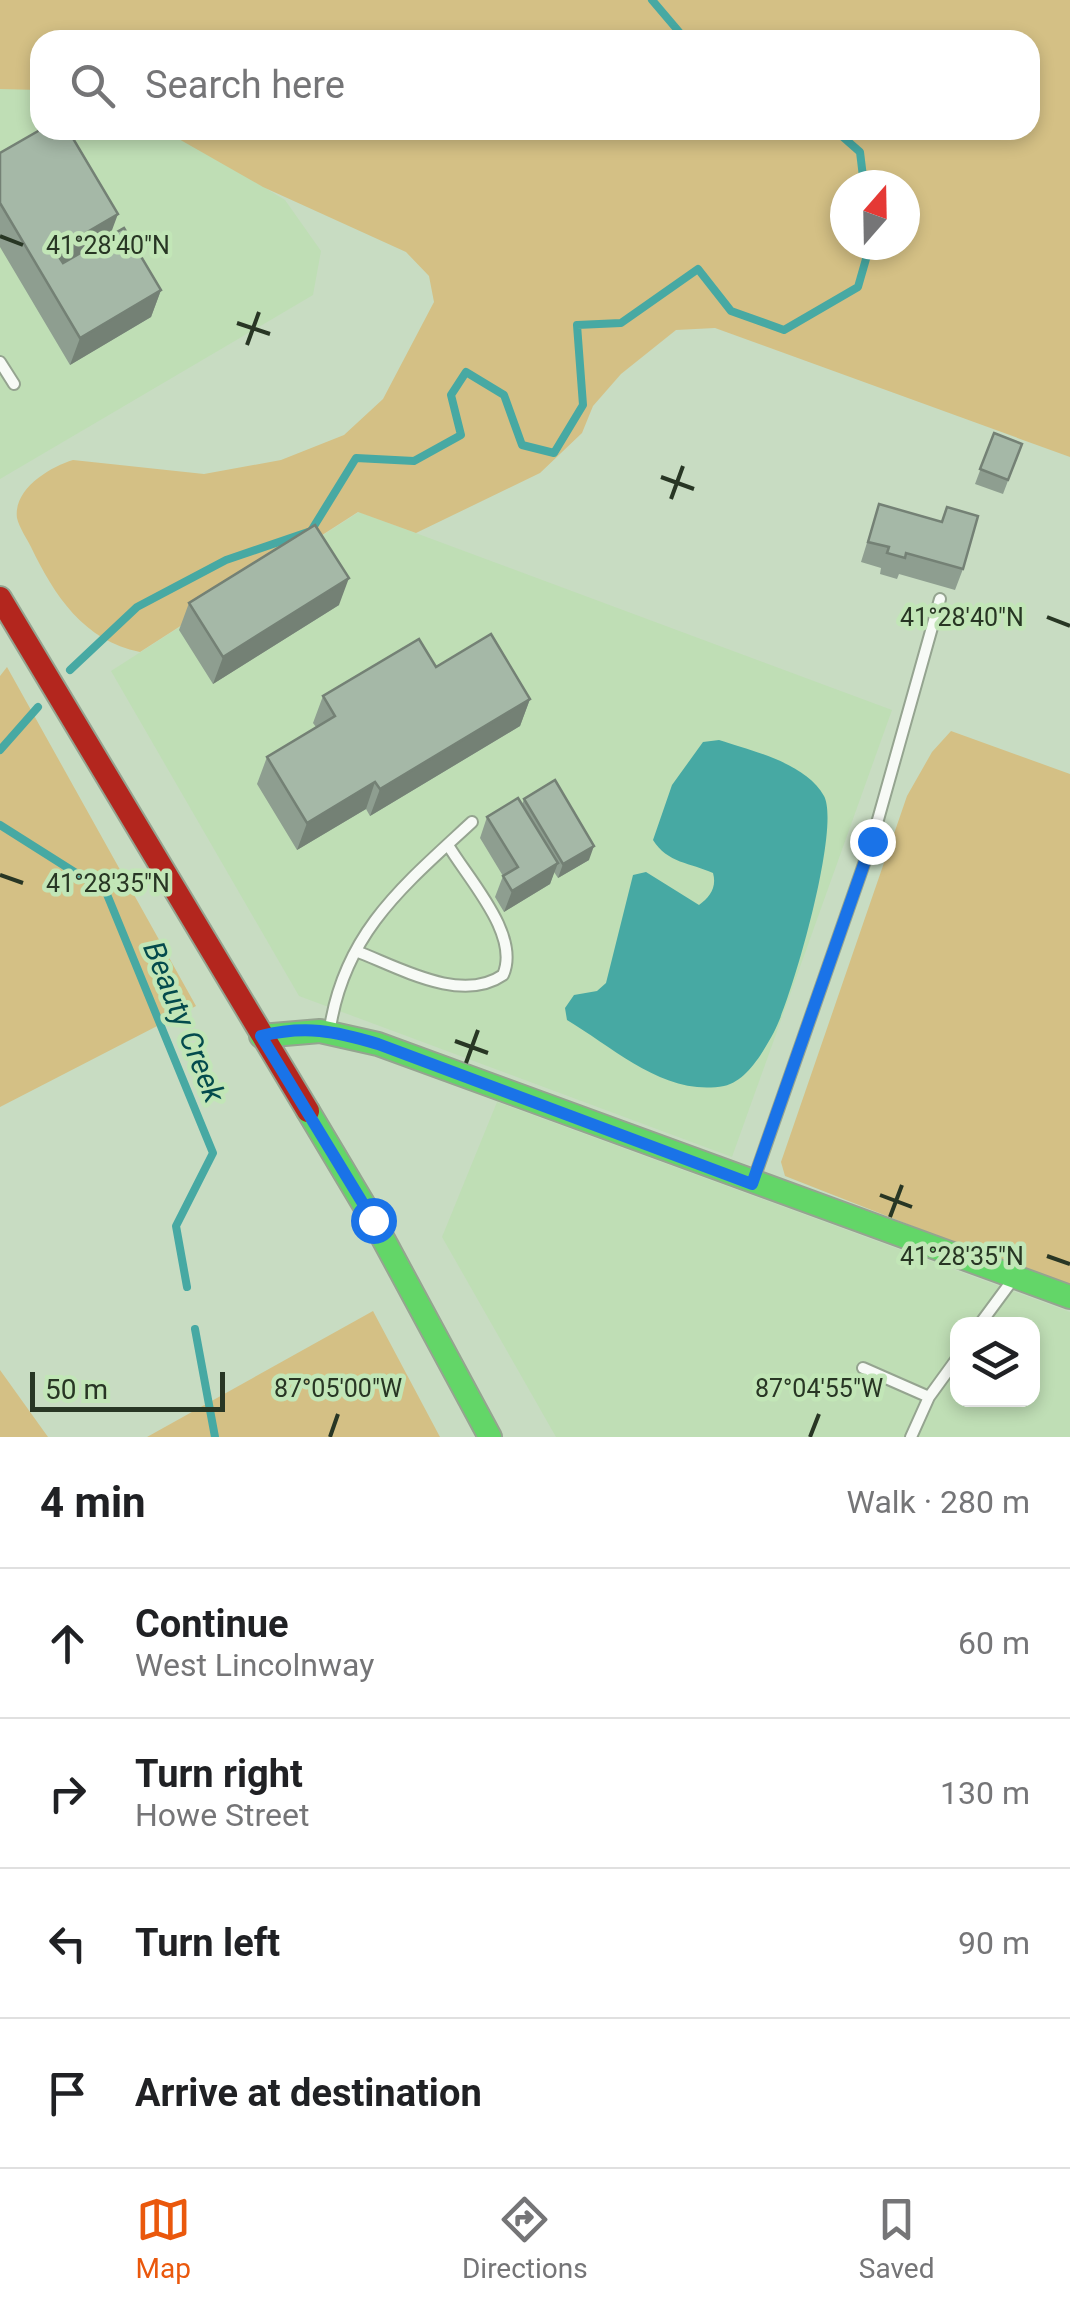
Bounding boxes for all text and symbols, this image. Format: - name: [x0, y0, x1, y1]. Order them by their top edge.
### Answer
- search box: [30, 30, 1040, 140]
- icon: search: [65, 58, 120, 113]
- text: Search here: [145, 63, 345, 107]
- north arrow: [830, 170, 920, 260]
- text: 41°28'40"N: [46, 231, 170, 260]
- text: 41°28'40"N: [900, 603, 1024, 632]
- route end: [850, 819, 896, 865]
- text: 41°28'35"N: [46, 869, 170, 898]
- water label: Beauty Creek: [136, 936, 233, 1108]
- route start: [351, 1198, 397, 1244]
- text: 41°28'35"N: [900, 1242, 1024, 1271]
- map controls: [950, 1317, 1040, 1407]
- button: layers: [950, 1317, 1040, 1407]
- scale bar: [30, 1367, 225, 1412]
- text: 50 m: [45, 1373, 108, 1406]
- text: 87°05'00"W: [274, 1374, 402, 1403]
- text: 87°04'55"W: [755, 1374, 883, 1403]
- text: 4 min: [40, 1478, 146, 1527]
- text: Walk · 280 m: [847, 1483, 1030, 1521]
- text: Continue: [135, 1602, 289, 1646]
- icon: ahead: [40, 1616, 95, 1671]
- text: 60 m: [958, 1624, 1030, 1662]
- text: West Lincolnway: [135, 1646, 374, 1684]
- text: Turn right: [135, 1752, 303, 1796]
- icon: right: [40, 1766, 95, 1821]
- text: 130 m: [940, 1774, 1030, 1812]
- text: Howe Street: [135, 1796, 309, 1834]
- icon: left: [40, 1916, 95, 1971]
- text: Turn left: [135, 1921, 280, 1965]
- text: 90 m: [958, 1924, 1030, 1962]
- icon: arrive: [40, 2066, 95, 2121]
- text: Arrive at destination: [135, 2071, 482, 2115]
- tab: Map: [136, 2192, 191, 2285]
- tab: Directions: [462, 2192, 588, 2285]
- tab: Saved: [859, 2192, 934, 2285]

